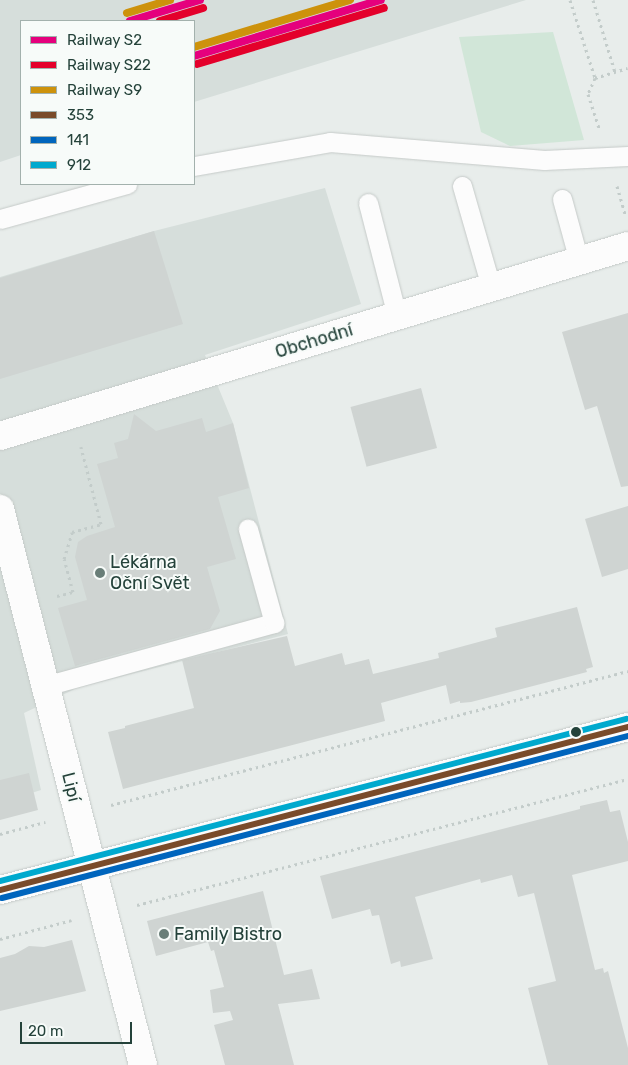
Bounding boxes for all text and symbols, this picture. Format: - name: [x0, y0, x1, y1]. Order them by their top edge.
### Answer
- legend: [20, 20, 195, 185]
- text: Railway S2: [67, 31, 142, 49]
- text: Railway S22: [67, 56, 151, 74]
- text: Railway S9: [67, 81, 142, 99]
- text: 353: [67, 106, 94, 124]
- text: 141: [67, 131, 89, 149]
- text: 912: [67, 156, 91, 174]
- street label: Obchodní: [273, 319, 355, 363]
- place label: Lékárna Oční Svět: [110, 552, 190, 594]
- marker: Lékárna Oční Svět: [94, 567, 106, 579]
- unlabelled marker: [571, 727, 581, 737]
- street label: Lipí: [57, 770, 85, 804]
- place label: Family Bistro: [174, 923, 283, 945]
- marker: Family Bistro: [158, 928, 170, 940]
- scale bar: [22, 1012, 135, 1044]
- text: 20 m: [28, 1022, 63, 1040]

